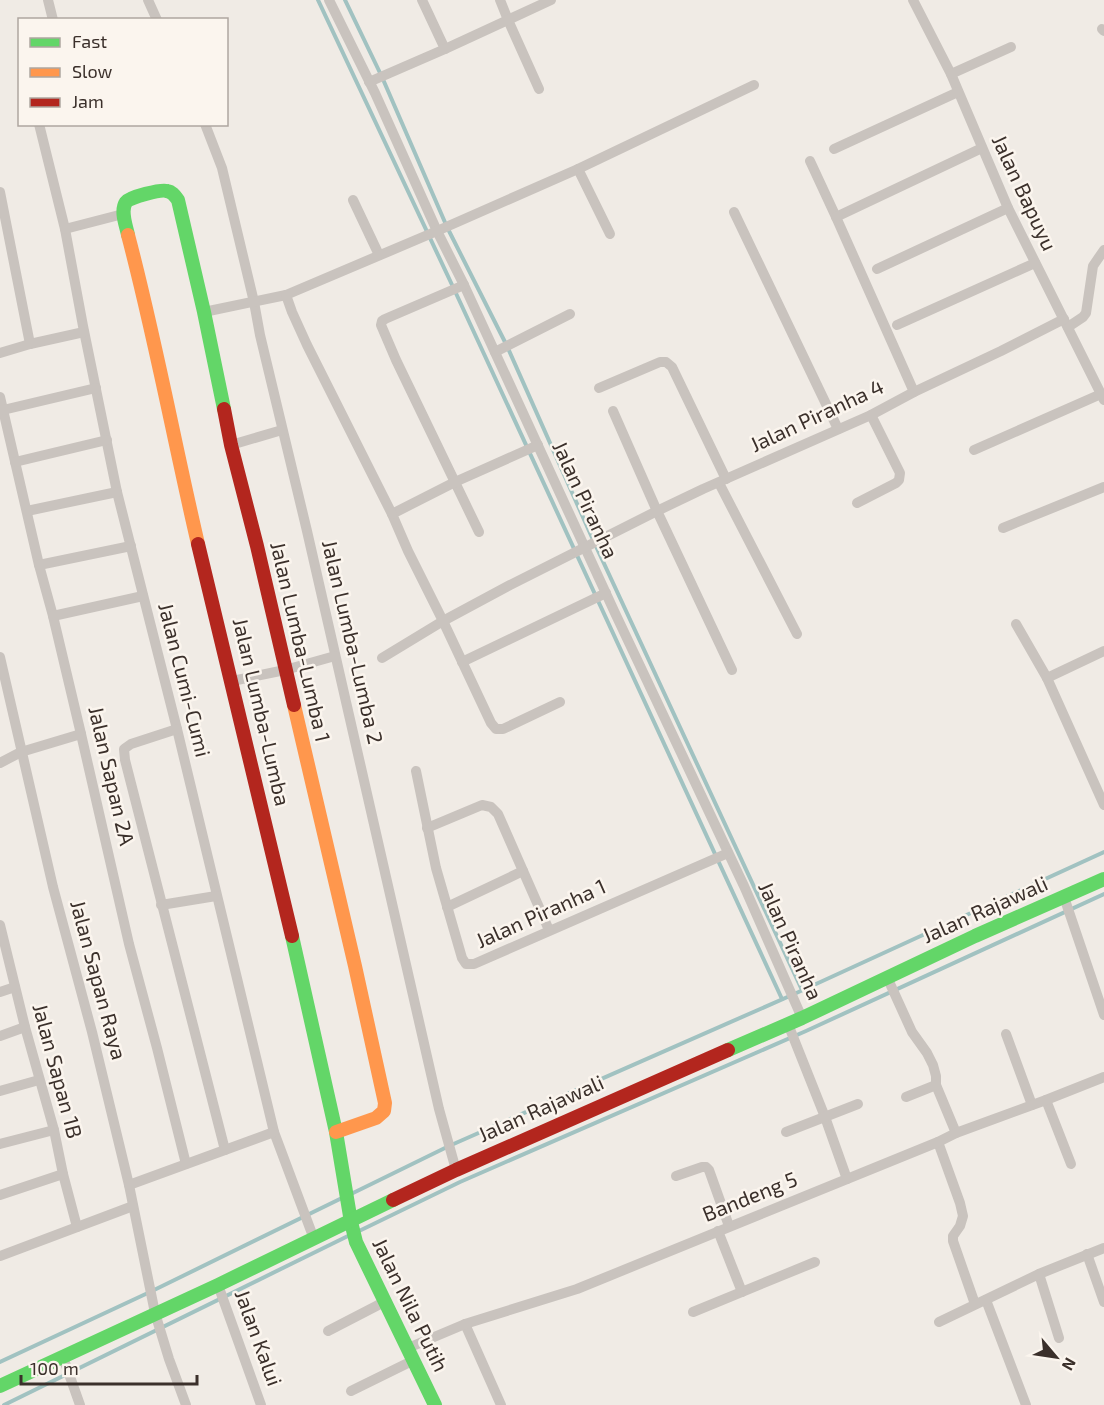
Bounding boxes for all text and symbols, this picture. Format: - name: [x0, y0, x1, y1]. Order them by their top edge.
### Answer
- legend: [18, 18, 228, 126]
- text: Fast: [72, 30, 107, 52]
- text: Slow: [72, 60, 113, 82]
- text: Jam: [72, 90, 104, 112]
- street label: Jalan Bapuyu: [988, 130, 1063, 254]
- street label: Jalan Piranha 4: [746, 373, 887, 456]
- street label: Jalan Piranha: [548, 437, 624, 562]
- street label: Jalan Lumba-Lumba 2: [318, 537, 389, 746]
- street label: Jalan Lumba-Lumba 1: [266, 539, 337, 744]
- street label: Jalan Cumi-Cumi: [154, 600, 217, 759]
- street label: Jalan Lumba-Lumba: [229, 615, 296, 808]
- street label: Jalan Sapan 2A: [84, 704, 141, 848]
- street label: Jalan Rajawali: [918, 870, 1051, 948]
- street label: Jalan Piranha 1: [471, 873, 609, 952]
- street label: Jalan Piranha: [754, 877, 829, 1003]
- street label: Jalan Sapan Raya: [66, 897, 133, 1062]
- street label: Jalan Sapan 1B: [28, 1000, 88, 1141]
- street label: Jalan Rajawali: [474, 1069, 607, 1147]
- street label: Bandeng 5: [698, 1165, 800, 1226]
- street label: Jalan Nila Putih: [368, 1233, 454, 1375]
- street label: Jalan Kalui: [230, 1286, 288, 1389]
- north arrow: [1026, 1327, 1086, 1387]
- scale bar: [21, 1348, 196, 1386]
- text: N: [1058, 1355, 1081, 1374]
- text: 100 m: [30, 1357, 79, 1379]

